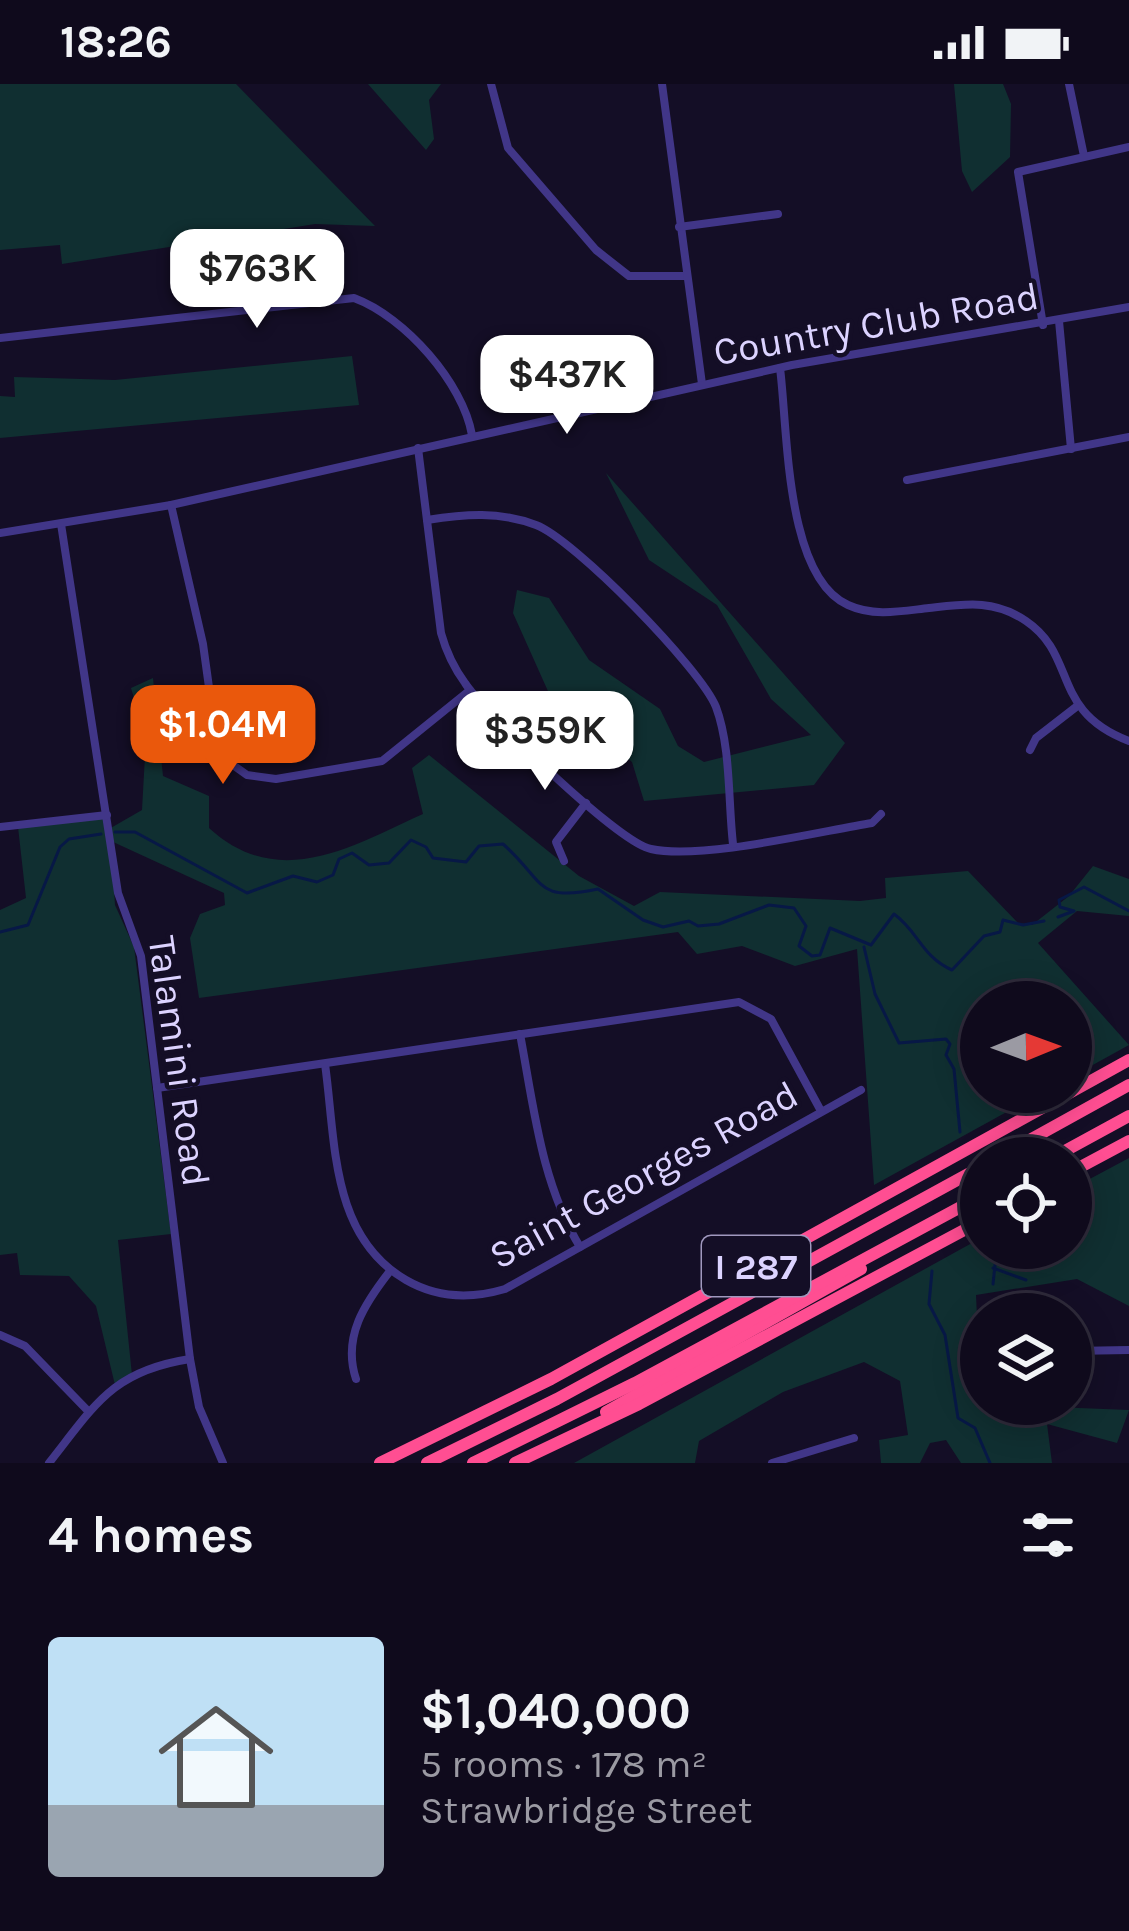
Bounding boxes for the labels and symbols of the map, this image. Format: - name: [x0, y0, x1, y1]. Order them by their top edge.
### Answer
- pin: $763K: [173, 229, 341, 331]
- street label: Country Club Road: [710, 273, 1042, 375]
- pin: $437K: [483, 335, 651, 437]
- pin: $1.04M: [125, 685, 321, 787]
- pin: $359K: [461, 691, 629, 793]
- street label: Talamini Road: [139, 933, 219, 1189]
- north arrow: [960, 981, 1092, 1113]
- street label: Saint Georges Road: [481, 1071, 806, 1279]
- road number: I 287: [702, 1236, 810, 1296]

